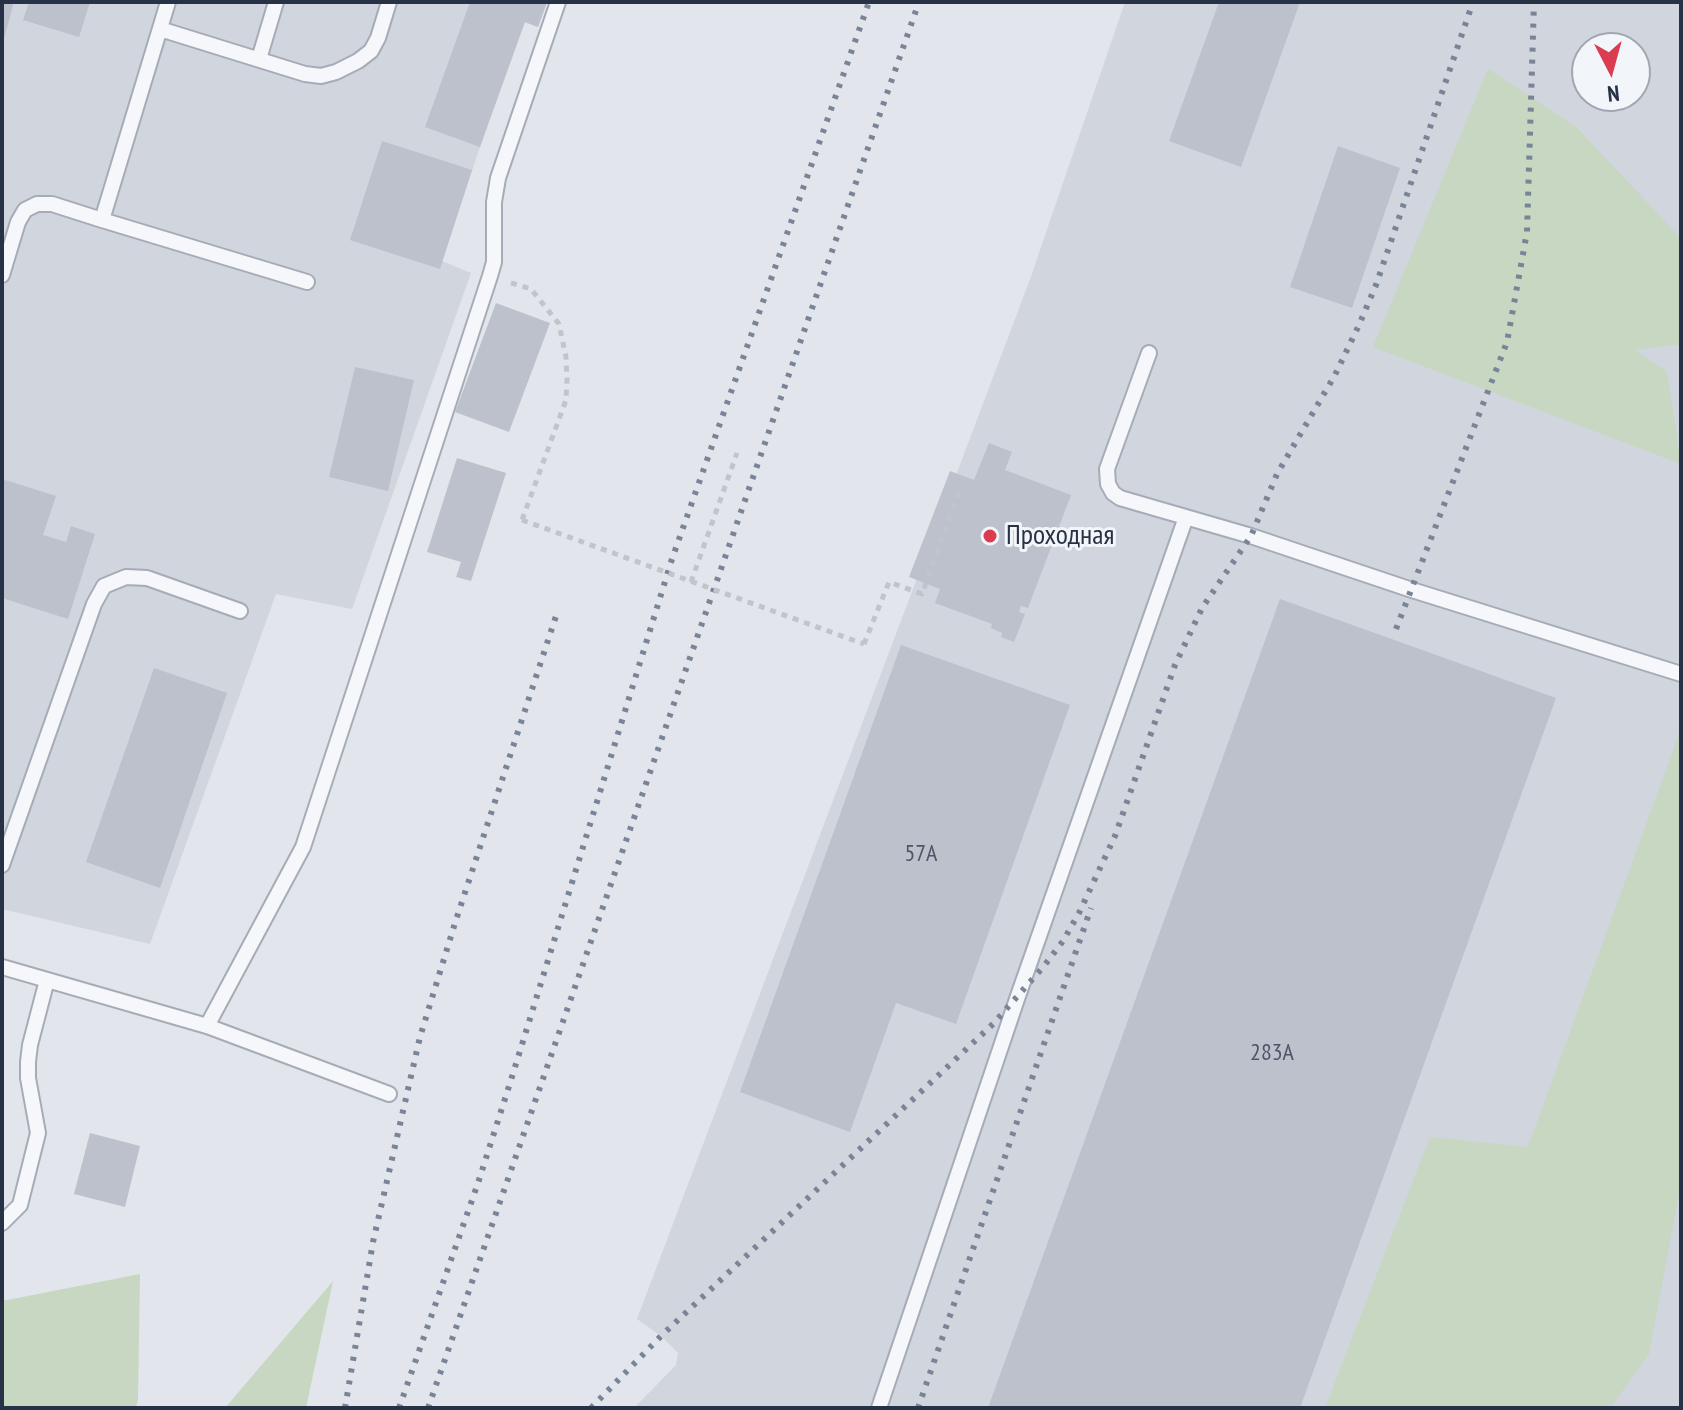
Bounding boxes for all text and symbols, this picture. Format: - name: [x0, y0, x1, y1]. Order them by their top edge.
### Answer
- north arrow: [1571, 32, 1651, 112]
- text: N: [1606, 79, 1621, 108]
- place label: Проходная: [1006, 519, 1114, 553]
- marker: Проходная: [981, 527, 999, 545]
- house number: 57А: [905, 840, 937, 868]
- house number: 283А: [1250, 1039, 1294, 1067]

